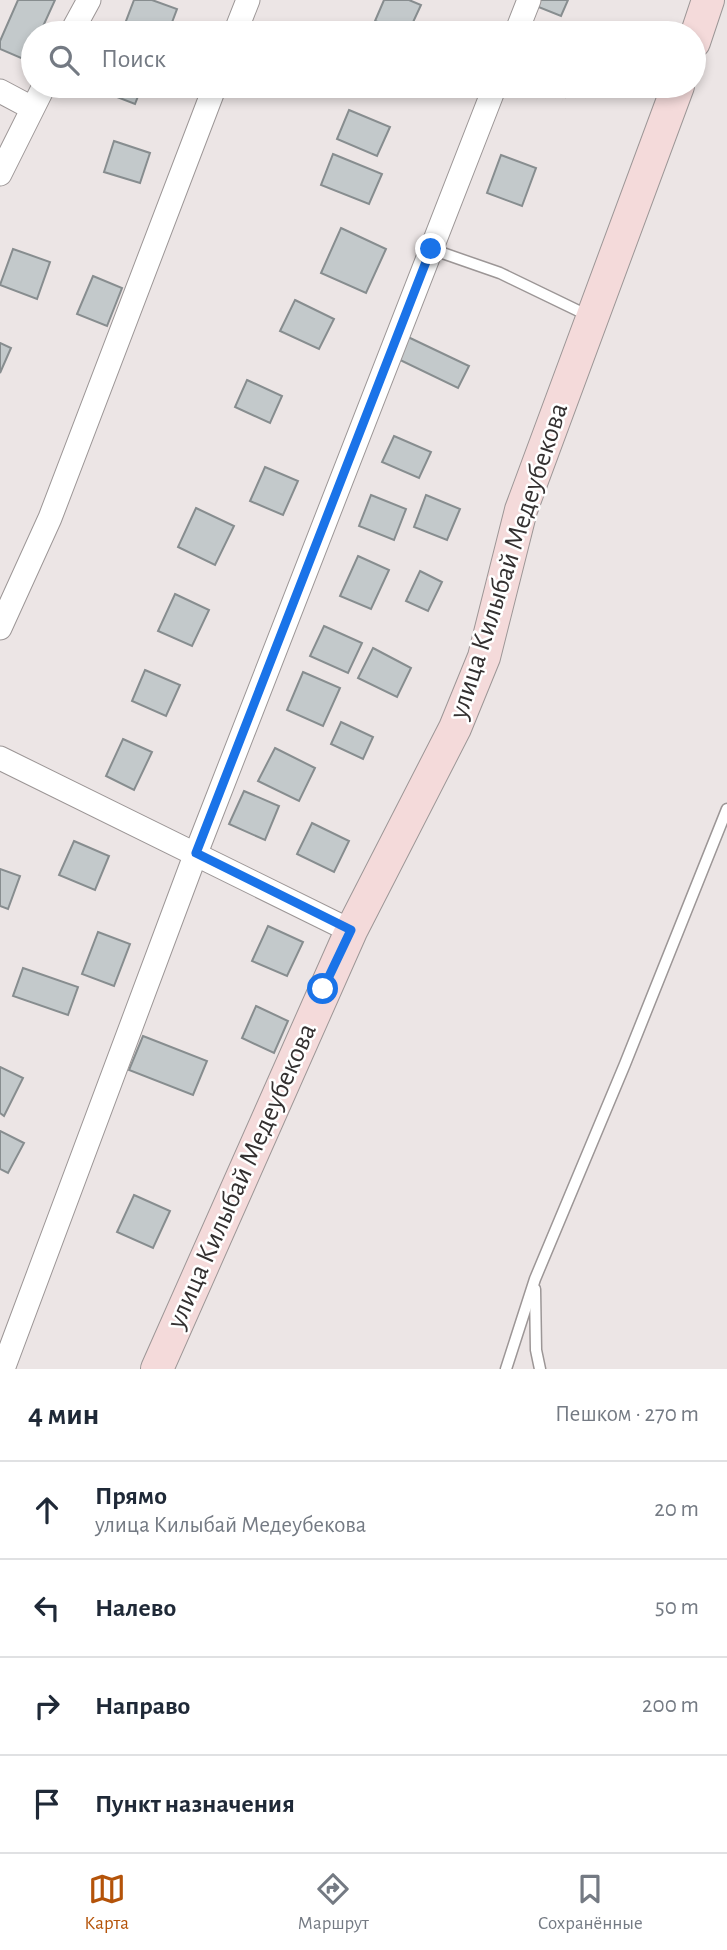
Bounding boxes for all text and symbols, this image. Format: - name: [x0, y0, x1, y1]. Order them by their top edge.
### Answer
- search box: [21, 21, 706, 98]
- icon: search: [45, 41, 83, 79]
- text: Поиск: [101, 46, 166, 72]
- route end: [415, 233, 446, 264]
- street label: улица Килыбай Медеубекова: [444, 399, 573, 723]
- route start: [307, 973, 338, 1004]
- street label: улица Килыбай Медеубекова: [162, 1019, 322, 1333]
- text: 4 мин: [28, 1400, 99, 1430]
- text: Пешком · 270 m: [555, 1403, 699, 1426]
- text: Прямо: [95, 1483, 167, 1509]
- icon: ahead: [28, 1491, 66, 1529]
- text: 20 m: [654, 1498, 699, 1521]
- text: улица Килыбай Медеубекова: [95, 1514, 366, 1537]
- icon: left: [28, 1589, 66, 1627]
- text: Налево: [95, 1595, 176, 1621]
- text: 50 m: [655, 1596, 699, 1619]
- icon: right: [28, 1687, 66, 1725]
- text: Направо: [95, 1693, 190, 1719]
- text: 200 m: [642, 1694, 699, 1717]
- icon: arrive: [28, 1785, 66, 1823]
- text: Пункт назначения: [95, 1791, 295, 1817]
- tab: Карта: [84, 1870, 129, 1935]
- tab: Маршрут: [298, 1870, 369, 1935]
- tab: Сохранённые: [538, 1870, 643, 1935]

